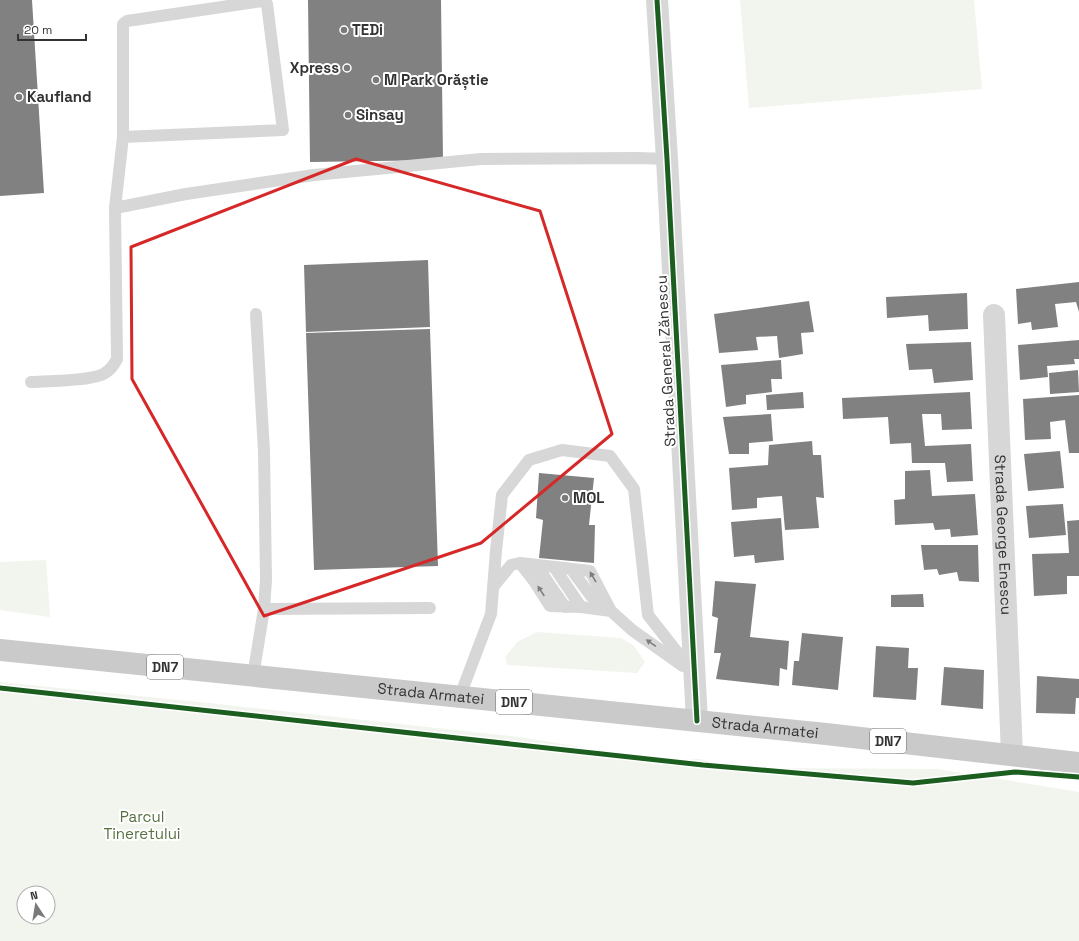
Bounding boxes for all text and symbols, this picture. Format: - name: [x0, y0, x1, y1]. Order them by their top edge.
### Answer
- scale bar: [18, 16, 86, 42]
- place label: TEDi: [352, 20, 383, 39]
- text: 20 m: [24, 22, 52, 38]
- marker: TEDi: [339, 25, 349, 35]
- place label: Xpress: [290, 58, 339, 77]
- marker: Xpress: [342, 63, 352, 73]
- place label: M Park Orăștie: [384, 70, 489, 90]
- marker: M Park Orăștie: [371, 75, 381, 85]
- place label: Kaufland: [27, 87, 92, 106]
- marker: Kaufland: [14, 92, 24, 102]
- place label: Sinsay: [356, 105, 404, 124]
- marker: Sinsay: [343, 110, 353, 120]
- street label: Strada General Zănescu: [652, 275, 679, 447]
- street label: Strada George Enescu: [991, 454, 1016, 615]
- place label: MOL: [573, 488, 605, 507]
- marker: MOL: [560, 493, 570, 503]
- one-way arrow: [589, 571, 596, 583]
- one-way arrow: [537, 585, 544, 597]
- one-way arrow: [646, 639, 656, 647]
- road number: DN7: [147, 655, 183, 679]
- street label: Strada Armatei: [376, 678, 485, 708]
- road number: DN7: [496, 690, 532, 714]
- street label: Strada Armatei: [711, 712, 819, 742]
- road number: DN7: [870, 729, 906, 753]
- park label: Parcul Tineretului: [103, 807, 181, 843]
- north arrow: [16, 885, 56, 925]
- text: N: [29, 888, 39, 903]

